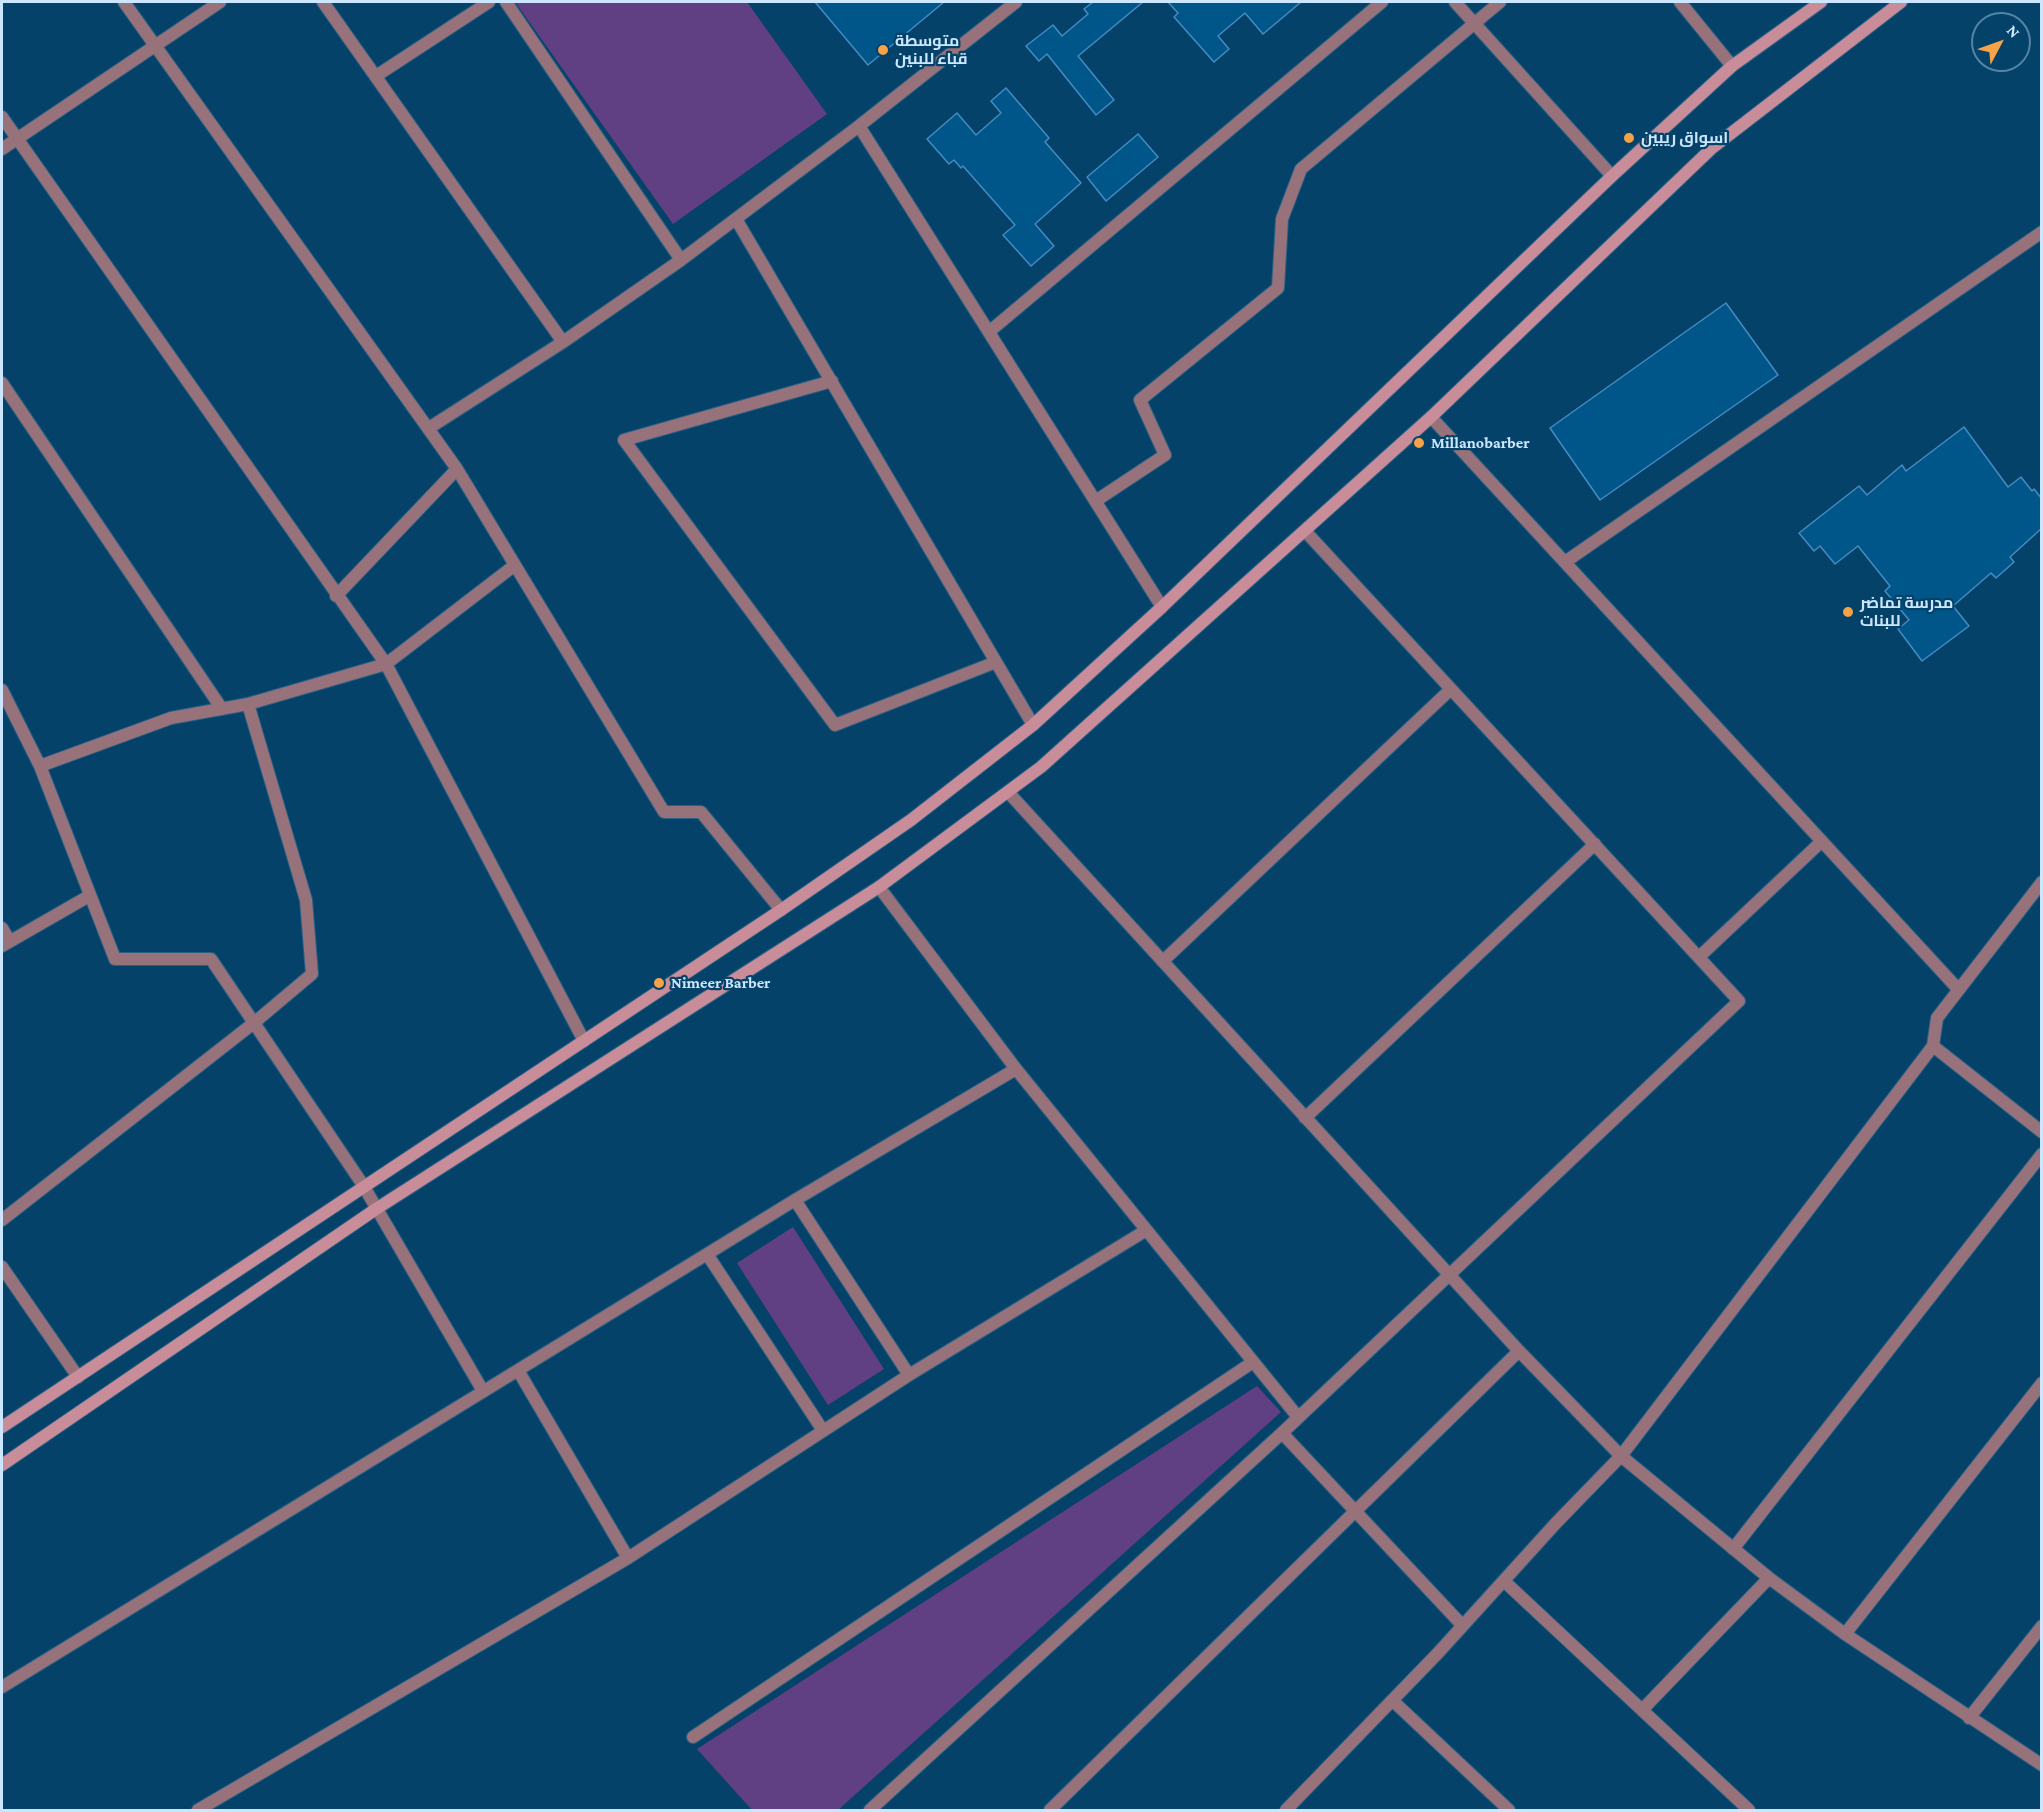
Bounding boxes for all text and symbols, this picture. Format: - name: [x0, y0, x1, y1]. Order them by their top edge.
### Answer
- north arrow: [1971, 12, 2031, 72]
- text: N: [2003, 21, 2023, 41]
- place label: متوسطة قباء للبنين: [895, 31, 968, 69]
- marker: متوسطة قباء للبنين: [876, 43, 890, 57]
- place label: اسواق ريبين: [1641, 128, 1728, 148]
- marker: اسواق ريبين: [1622, 131, 1636, 145]
- place label: Millanobarber: [1431, 433, 1530, 453]
- marker: Millanobarber: [1412, 436, 1426, 450]
- place label: مدرسة تماضر للبنات: [1860, 593, 1953, 631]
- marker: مدرسة تماضر للبنات: [1841, 605, 1855, 619]
- place label: Nimeer Barber: [671, 973, 771, 993]
- marker: Nimeer Barber: [652, 976, 666, 990]

